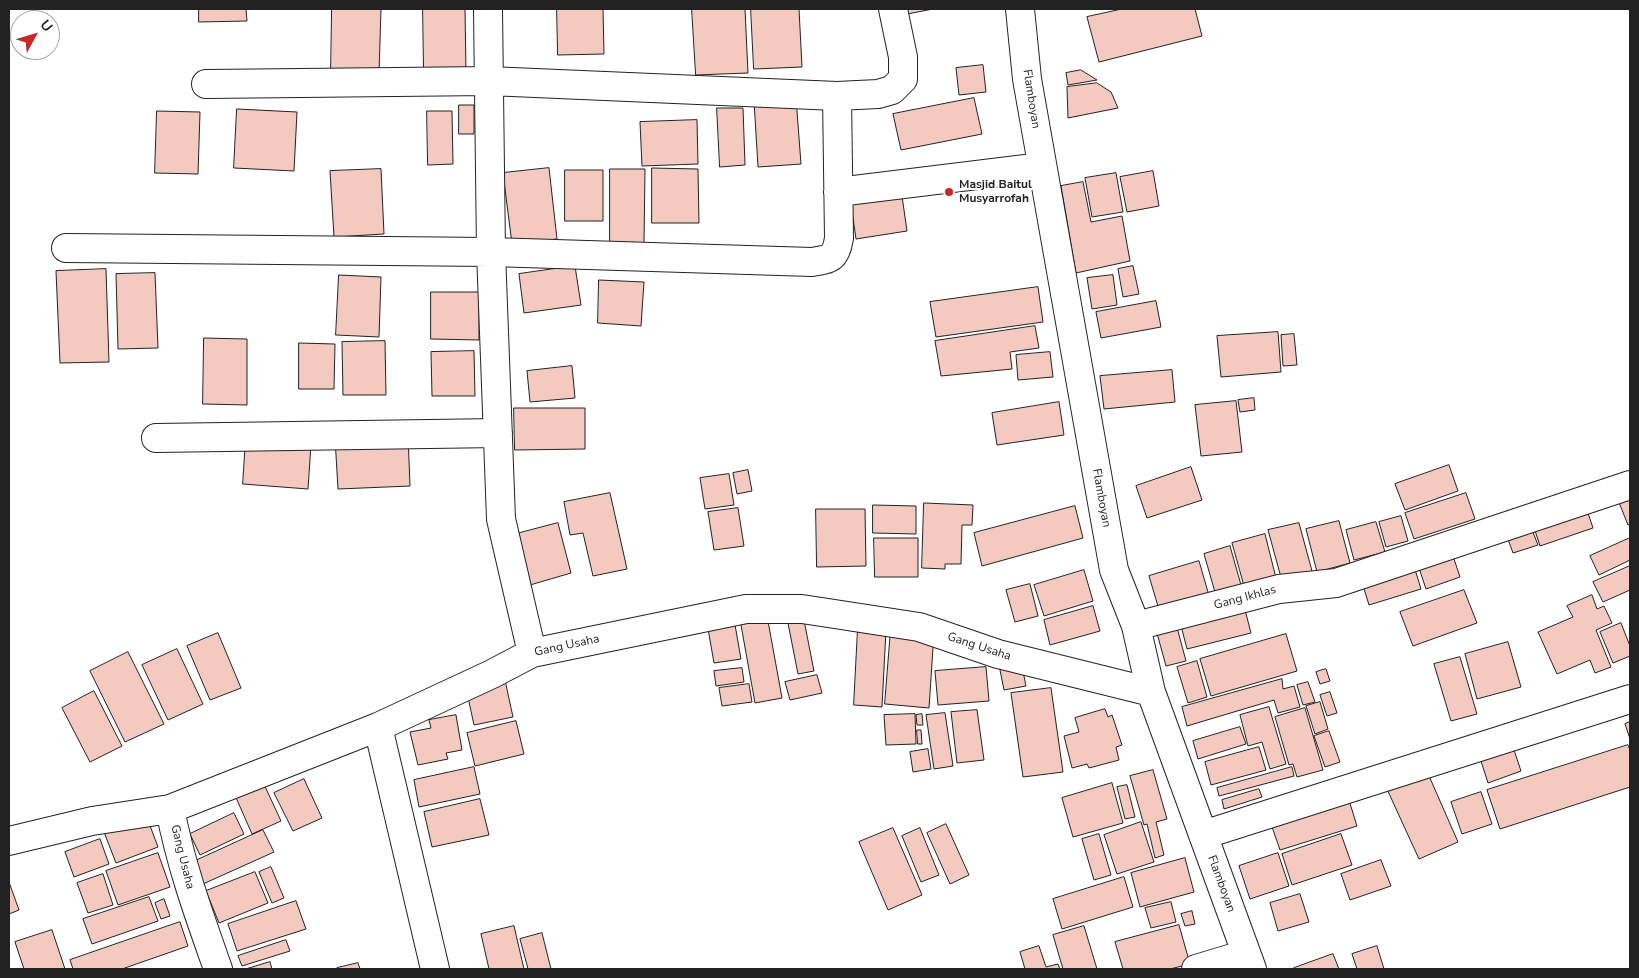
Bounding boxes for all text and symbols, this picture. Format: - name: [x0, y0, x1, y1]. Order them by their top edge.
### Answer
- north arrow: [10, 10, 60, 60]
- text: U: [36, 16, 57, 36]
- street label: Flamboyan: [1019, 68, 1043, 130]
- place label: Masjid Baitul Musyarrofah: [959, 178, 1032, 206]
- marker: Masjid Baitul Musyarrofah: [943, 186, 955, 198]
- street label: Flamboyan: [1089, 467, 1113, 529]
- street label: Gang Ikhlas: [1212, 583, 1278, 613]
- street label: Gang Usaha: [945, 630, 1013, 664]
- street label: Gang Usaha: [533, 632, 601, 660]
- street label: Gang Usaha: [167, 823, 197, 891]
- street label: Flamboyan: [1204, 854, 1238, 914]

